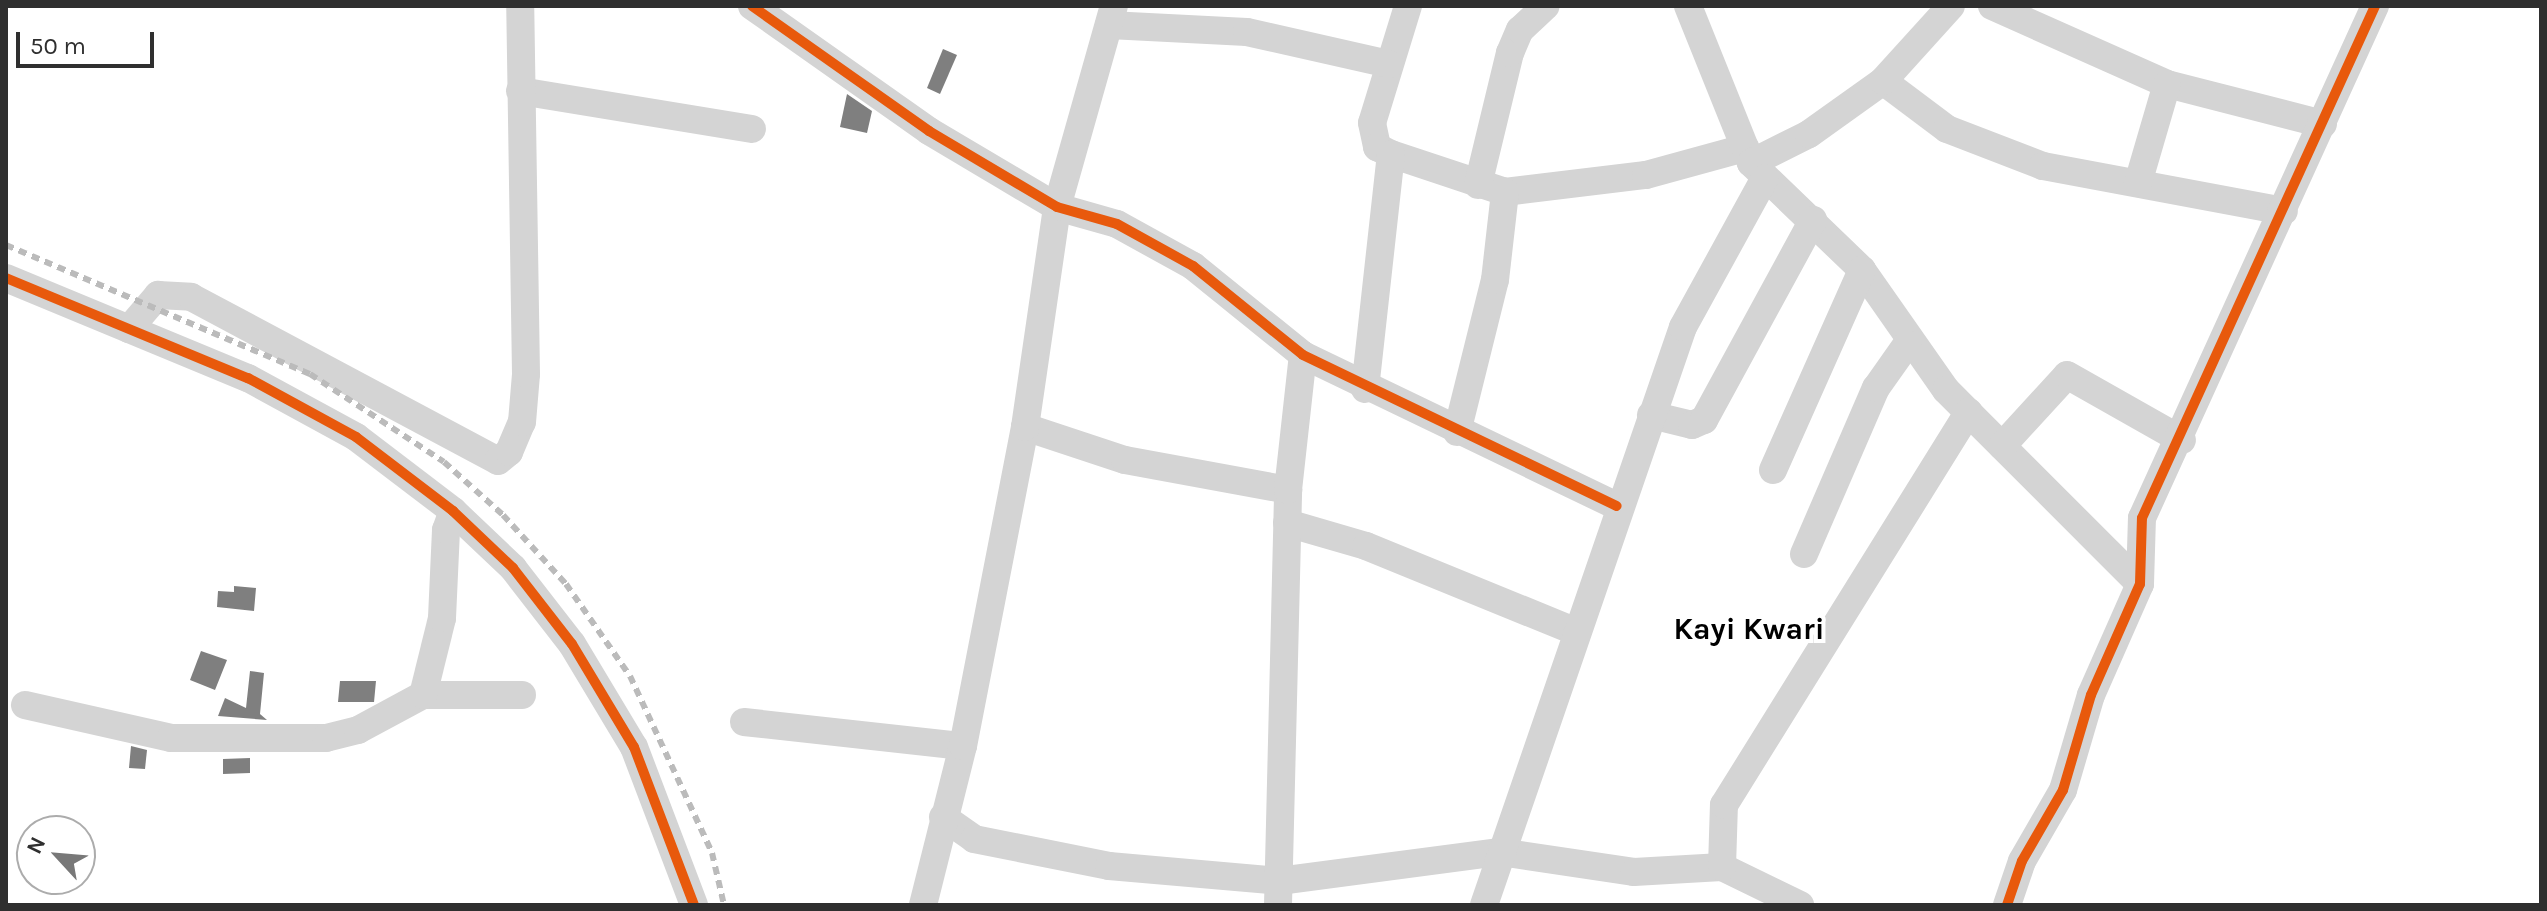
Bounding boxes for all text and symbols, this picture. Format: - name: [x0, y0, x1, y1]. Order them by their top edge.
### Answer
- scale bar: [20, 16, 158, 66]
- text: 50 m: [30, 32, 86, 60]
- district label: Kayi Kwari: [1673, 611, 1825, 647]
- north arrow: [16, 815, 96, 895]
- text: N: [21, 833, 51, 858]

